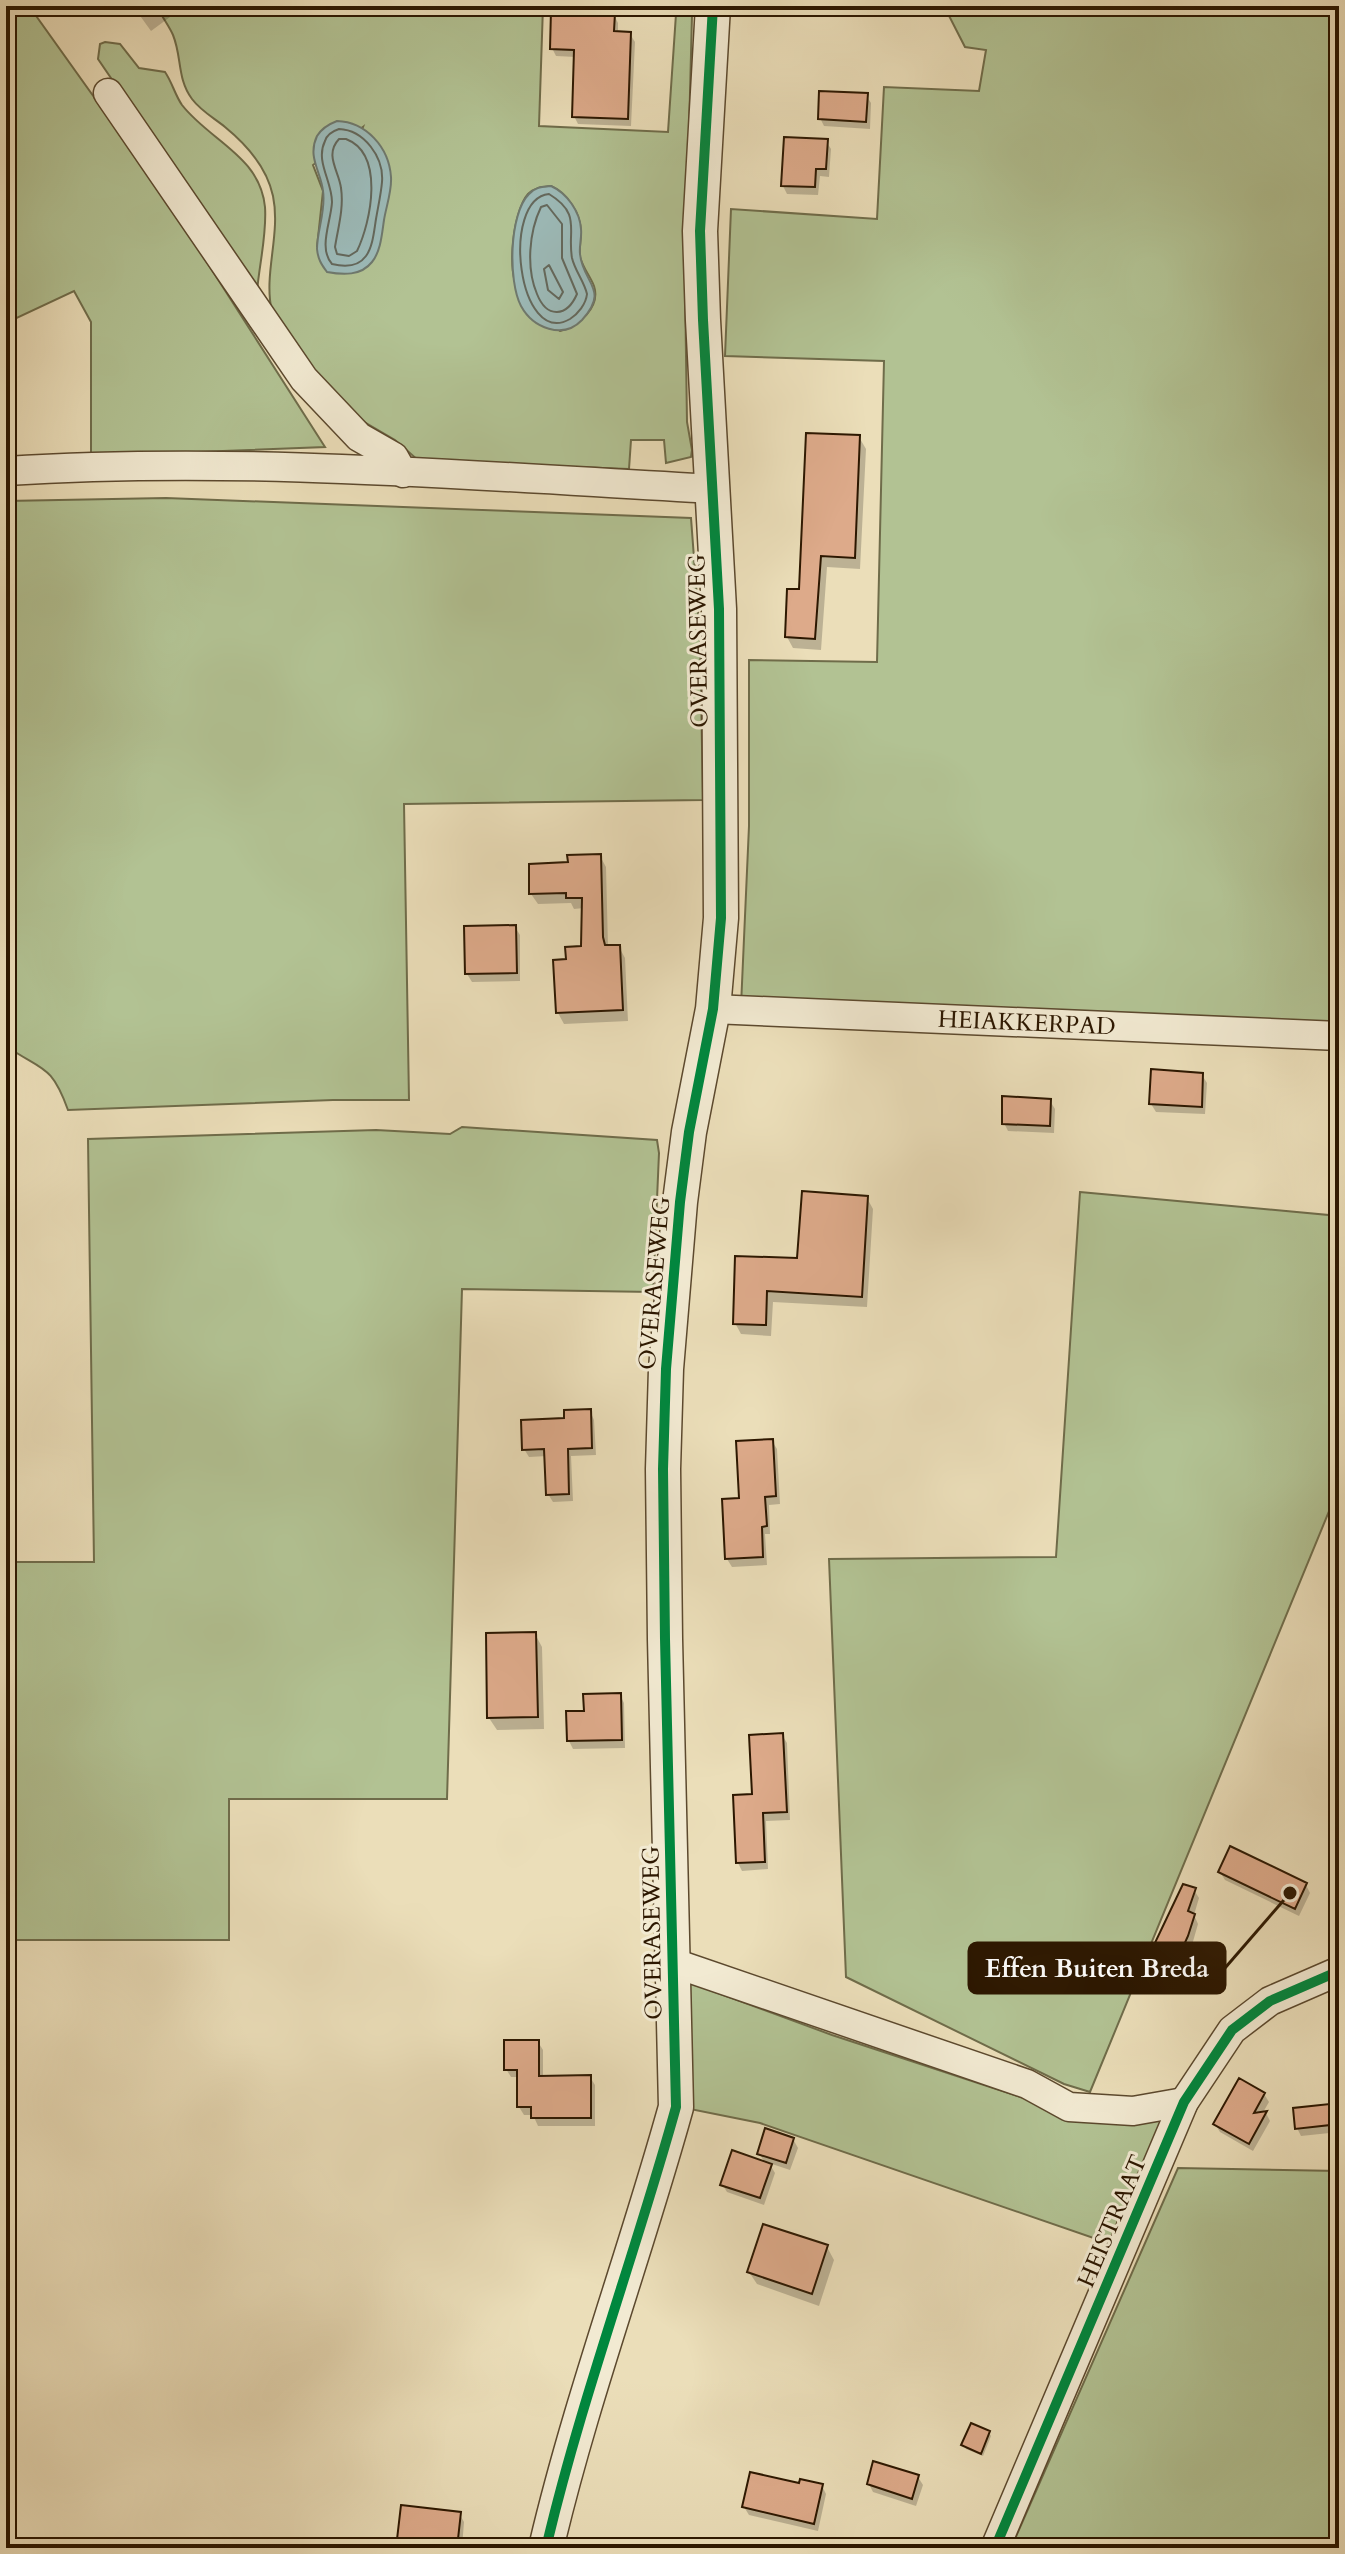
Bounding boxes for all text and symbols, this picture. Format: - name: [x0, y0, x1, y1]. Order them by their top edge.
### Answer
- street label: OVERASEWEG: [680, 554, 717, 728]
- street label: HEIAKKERPAD: [937, 1003, 1116, 1043]
- street label: OVERASEWEG: [630, 1195, 679, 1371]
- street label: OVERASEWEG: [634, 1846, 671, 2020]
- callout: Effen Buiten Breda: [969, 1943, 1225, 1993]
- text: Effen Buiten Breda: [985, 1951, 1209, 1986]
- street label: HEISTRAAT: [1070, 2150, 1155, 2293]

